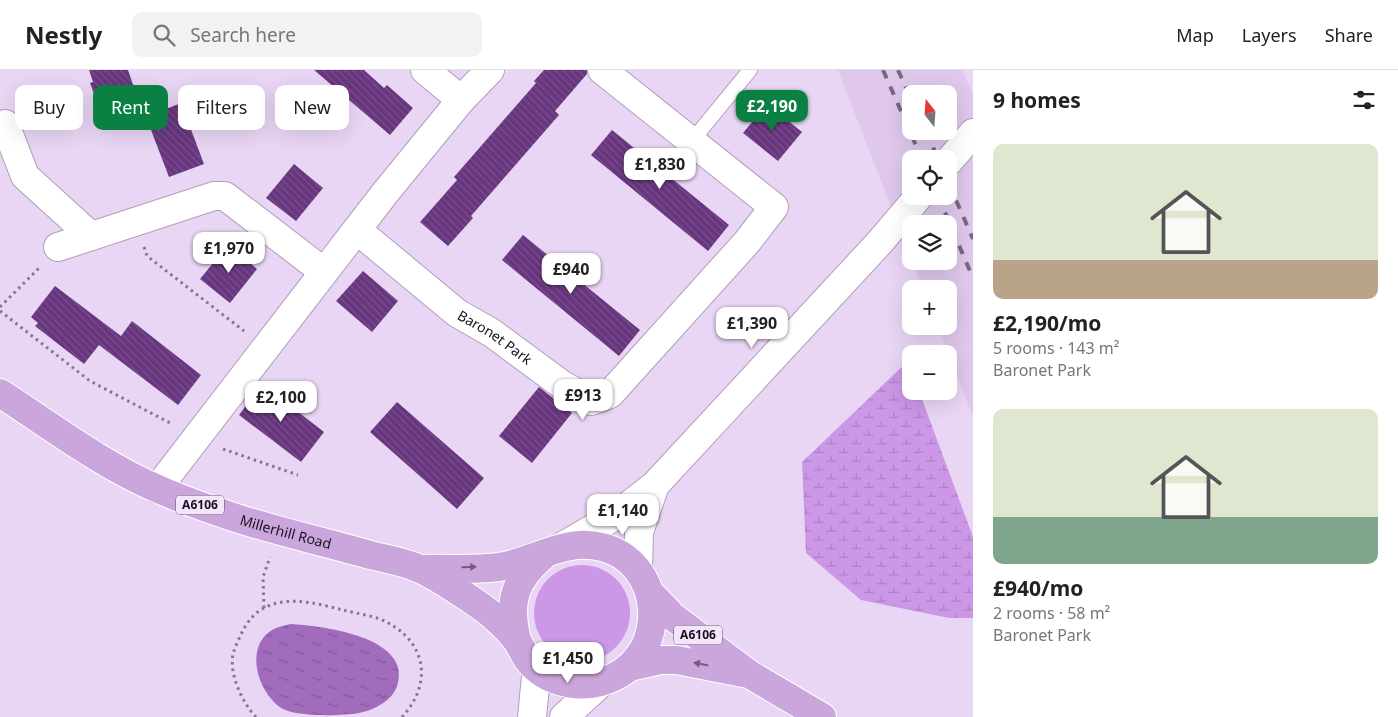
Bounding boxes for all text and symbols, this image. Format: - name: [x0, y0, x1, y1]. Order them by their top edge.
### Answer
- search box: [132, 12, 482, 57]
- text: Nestly: [25, 18, 102, 51]
- icon: search: [150, 21, 178, 49]
- text: Search here: [190, 22, 296, 48]
- text: Map: [1176, 23, 1214, 47]
- text: Layers: [1242, 23, 1297, 47]
- text: Share: [1325, 23, 1373, 47]
- chip: Buy: [15, 85, 83, 130]
- chip: Rent: [93, 85, 168, 130]
- chip: Filters: [178, 85, 265, 130]
- chip: New: [275, 85, 349, 130]
- north arrow: [902, 85, 958, 140]
- map controls: [902, 85, 957, 400]
- text: 9 homes: [993, 86, 1081, 114]
- icon: filters: [1350, 86, 1378, 114]
- pin: £2,190: [731, 90, 813, 132]
- text: £2,190: [747, 95, 797, 117]
- pin: £1,830: [619, 148, 701, 190]
- button: locate: [902, 150, 957, 205]
- text: £1,830: [635, 153, 685, 175]
- icon: home: [1141, 177, 1231, 267]
- button: layers: [902, 215, 957, 270]
- pin: £1,970: [188, 232, 270, 274]
- text: £1,970: [204, 237, 254, 259]
- pin: £940: [541, 252, 601, 295]
- text: £940: [553, 258, 589, 280]
- button: +: [902, 280, 957, 335]
- street label: Baronet Park: [454, 305, 537, 369]
- pin: £1,390: [711, 306, 793, 349]
- text: £2,190/mo: [993, 309, 1101, 337]
- text: £1,390: [727, 312, 777, 334]
- text: 5 rooms · 143 m²: [993, 337, 1119, 359]
- button: −: [902, 345, 957, 400]
- text: Baronet Park: [993, 359, 1091, 381]
- pin: £913: [553, 378, 613, 421]
- pin: £2,100: [240, 380, 322, 423]
- text: £913: [565, 384, 601, 406]
- text: £2,100: [256, 386, 306, 408]
- icon: home: [1141, 442, 1231, 532]
- pin: £1,140: [582, 494, 664, 536]
- road number: A6106: [176, 496, 224, 514]
- text: £1,140: [598, 499, 648, 521]
- street label: Millerhill Road: [238, 510, 334, 553]
- one-way arrow: [462, 563, 478, 571]
- text: £940/mo: [993, 574, 1083, 602]
- text: 2 rooms · 58 m²: [993, 602, 1110, 624]
- text: Baronet Park: [993, 624, 1091, 646]
- road number: A6106: [674, 626, 722, 644]
- pin: £1,450: [527, 642, 609, 684]
- text: £1,450: [543, 647, 593, 669]
- one-way arrow: [692, 660, 708, 668]

